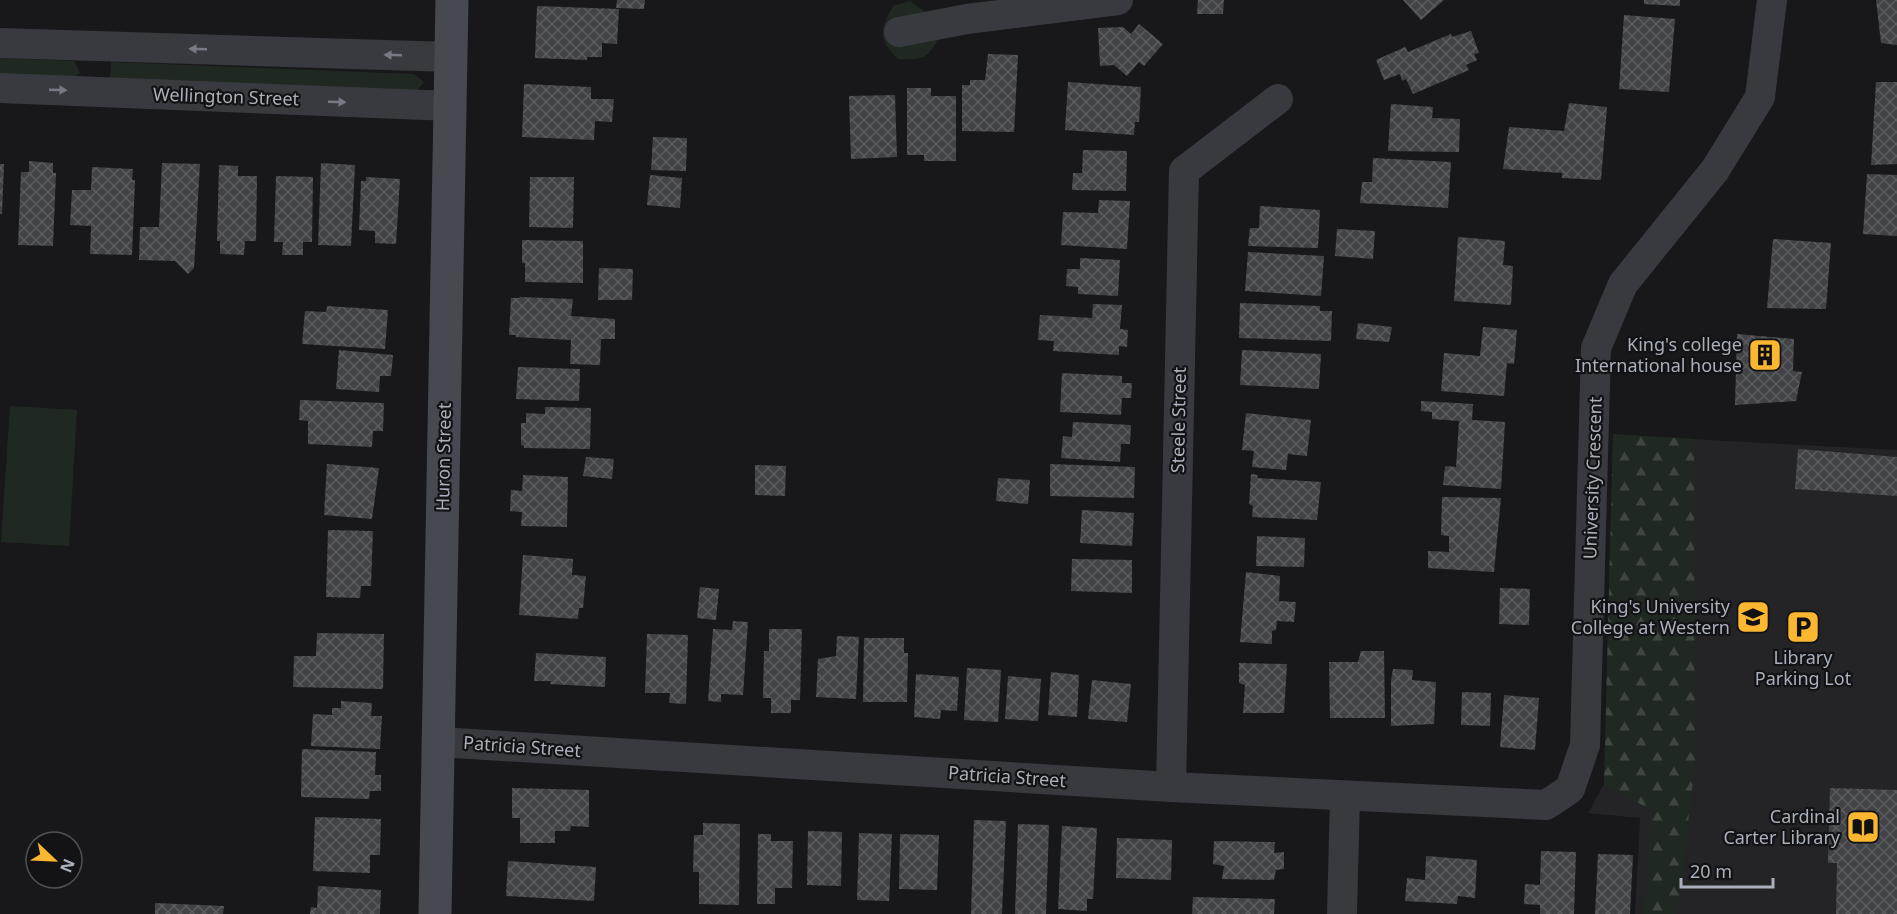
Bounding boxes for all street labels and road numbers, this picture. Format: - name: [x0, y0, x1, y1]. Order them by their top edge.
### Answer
- street label: Wellington Street: [153, 81, 300, 111]
- street label: Steele Street: [1165, 366, 1191, 473]
- street label: University Crescent: [1577, 396, 1607, 560]
- street label: Huron Street: [430, 402, 456, 511]
- street label: Patricia Street: [462, 730, 582, 762]
- street label: Patricia Street: [947, 760, 1067, 792]

